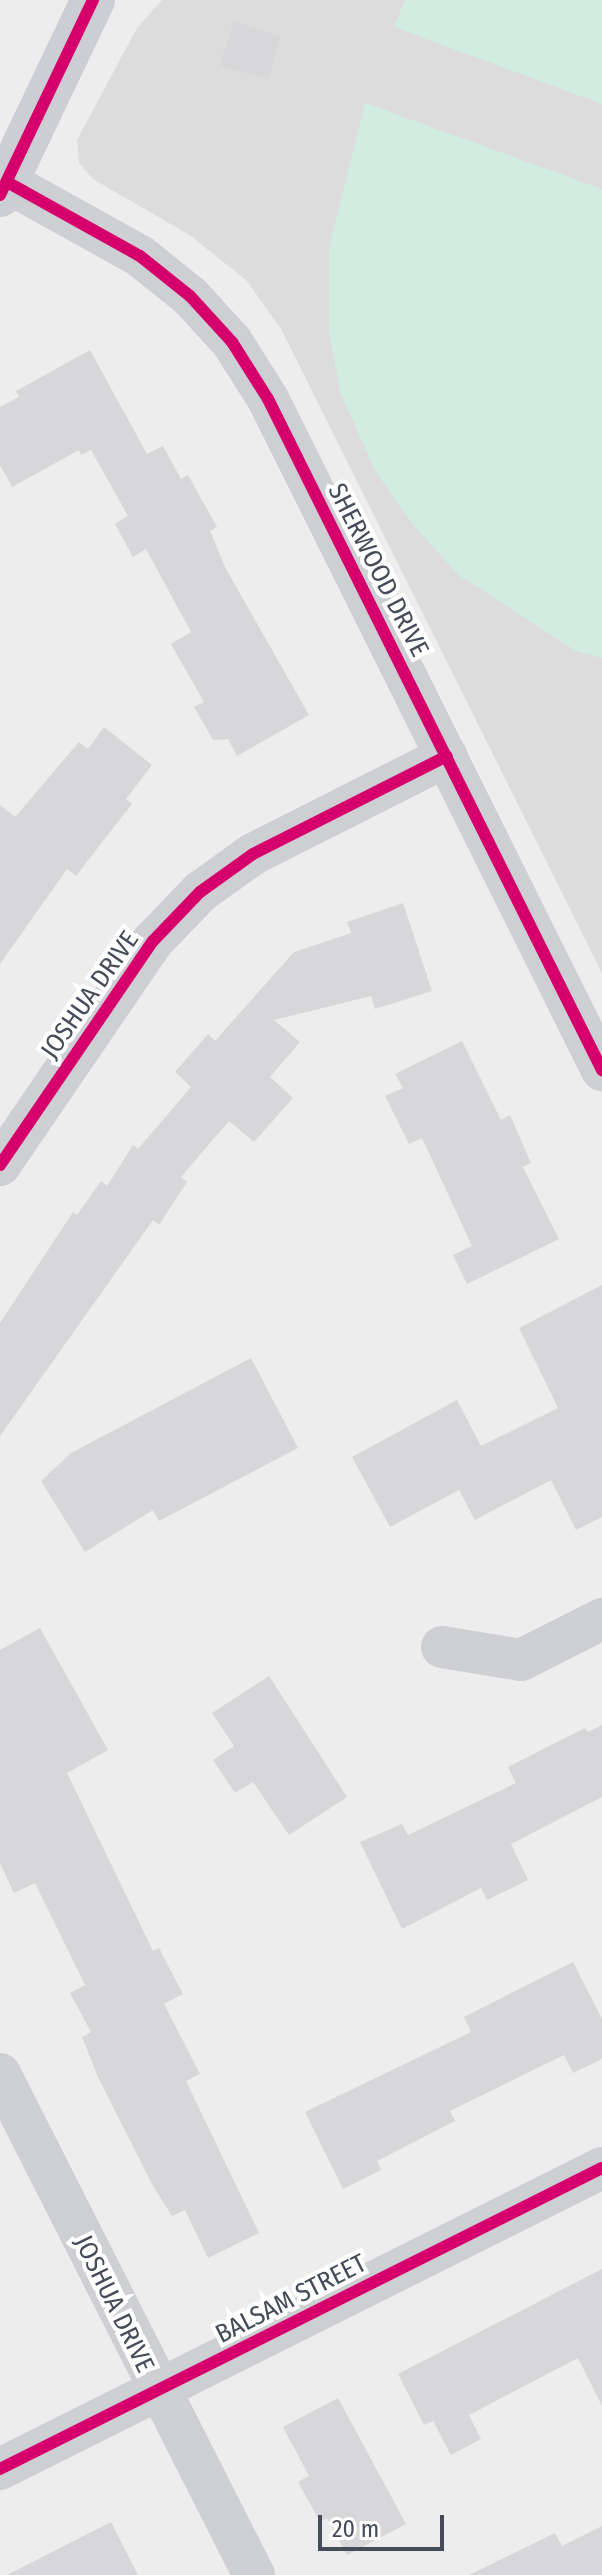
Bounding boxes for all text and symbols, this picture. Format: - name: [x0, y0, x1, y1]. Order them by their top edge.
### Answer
- street label: SHERWOOD DRIVE: [321, 478, 435, 662]
- street label: JOSHUA DRIVE: [35, 925, 145, 1065]
- street label: JOSHUA DRIVE: [67, 2230, 161, 2378]
- street label: BALSAM STREET: [210, 2248, 372, 2350]
- scale bar: [322, 2499, 448, 2549]
- text: 20 m: [332, 2515, 379, 2543]

